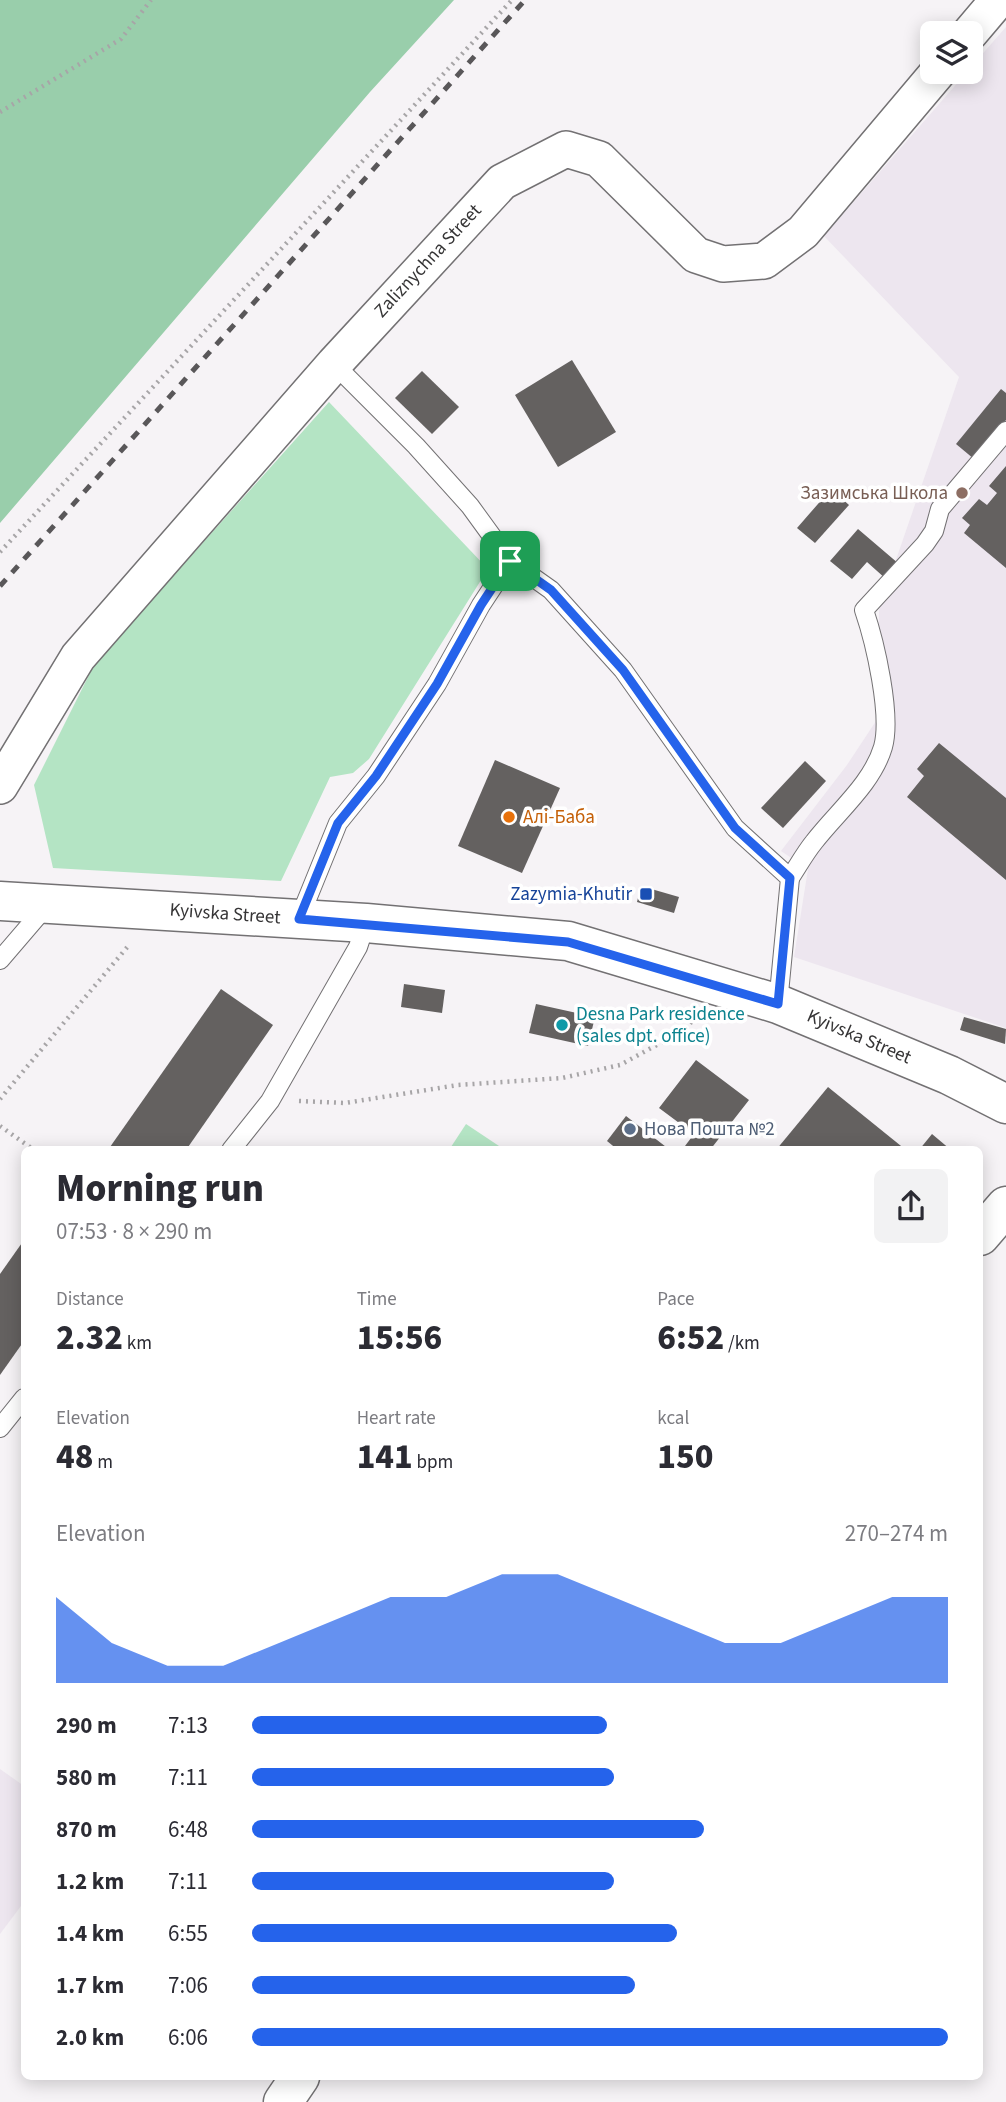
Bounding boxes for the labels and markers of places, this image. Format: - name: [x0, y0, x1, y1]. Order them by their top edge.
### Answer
- place label: Зазимська Школа: [800, 480, 948, 507]
- marker: Зазимська Школа: [954, 485, 970, 501]
- pin: [480, 531, 540, 591]
- place label: Алі-Баба: [523, 804, 595, 831]
- marker: Алі-Баба: [501, 809, 517, 825]
- place label: Zazymia-Khutir: [510, 881, 632, 908]
- marker: Zazymia-Khutir: [638, 886, 654, 902]
- place label: Desna Park residence (sales dpt. office): [576, 1001, 745, 1050]
- marker: Desna Park residence (sales dpt. office): [554, 1017, 570, 1033]
- place label: Нова Пошта №2: [644, 1116, 775, 1143]
- marker: Нова Пошта №2: [622, 1121, 638, 1137]

